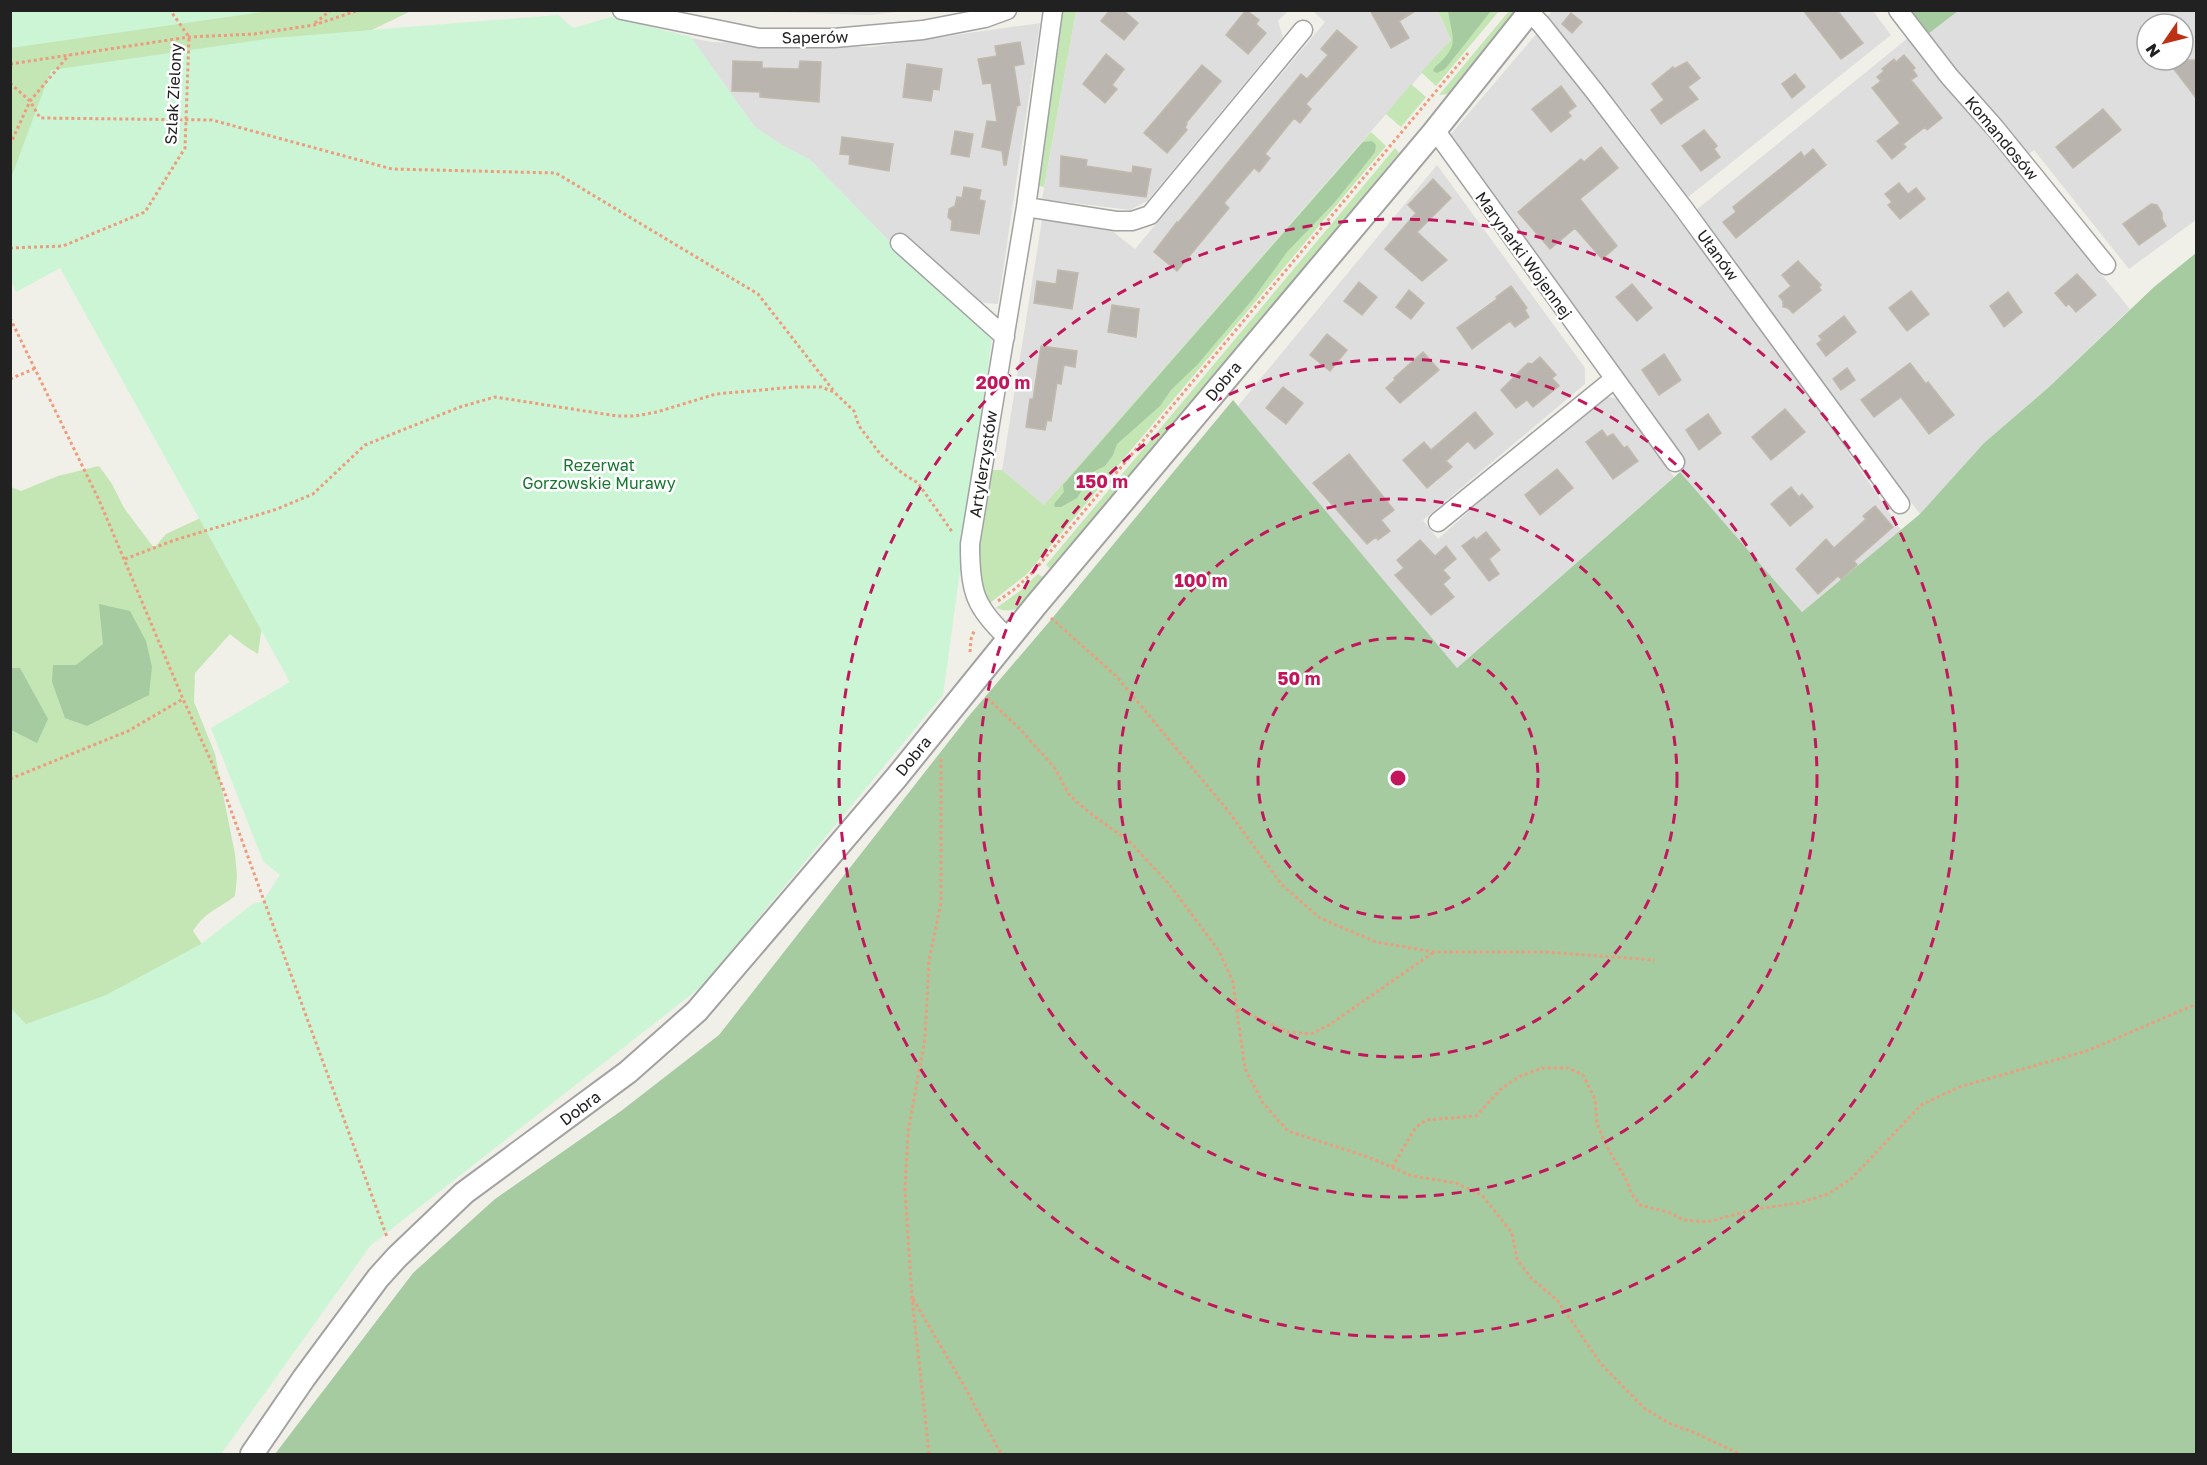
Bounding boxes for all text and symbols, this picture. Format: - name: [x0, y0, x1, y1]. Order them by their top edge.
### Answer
- north arrow: [2135, 12, 2195, 72]
- street label: Saperów: [781, 26, 849, 48]
- text: N: [2141, 40, 2164, 61]
- street label: Szlak Zielony: [160, 43, 186, 145]
- street label: Komandosów: [1961, 92, 2043, 184]
- street label: Marynarki Wojennej: [1471, 188, 1577, 322]
- street label: Ułanów: [1693, 225, 1743, 285]
- street label: Dobra: [1201, 357, 1245, 405]
- text: 200 m: [976, 371, 1030, 393]
- street label: Artylerzystów: [965, 409, 1001, 519]
- park label: Rezerwat Gorzowskie Murawy: [522, 455, 676, 493]
- text: 150 m: [1076, 470, 1128, 492]
- text: 100 m: [1175, 569, 1227, 591]
- text: 50 m: [1278, 667, 1320, 689]
- street label: Dobra: [891, 732, 935, 780]
- centre of rings: [1388, 768, 1408, 788]
- street label: Dobra: [556, 1086, 604, 1130]

